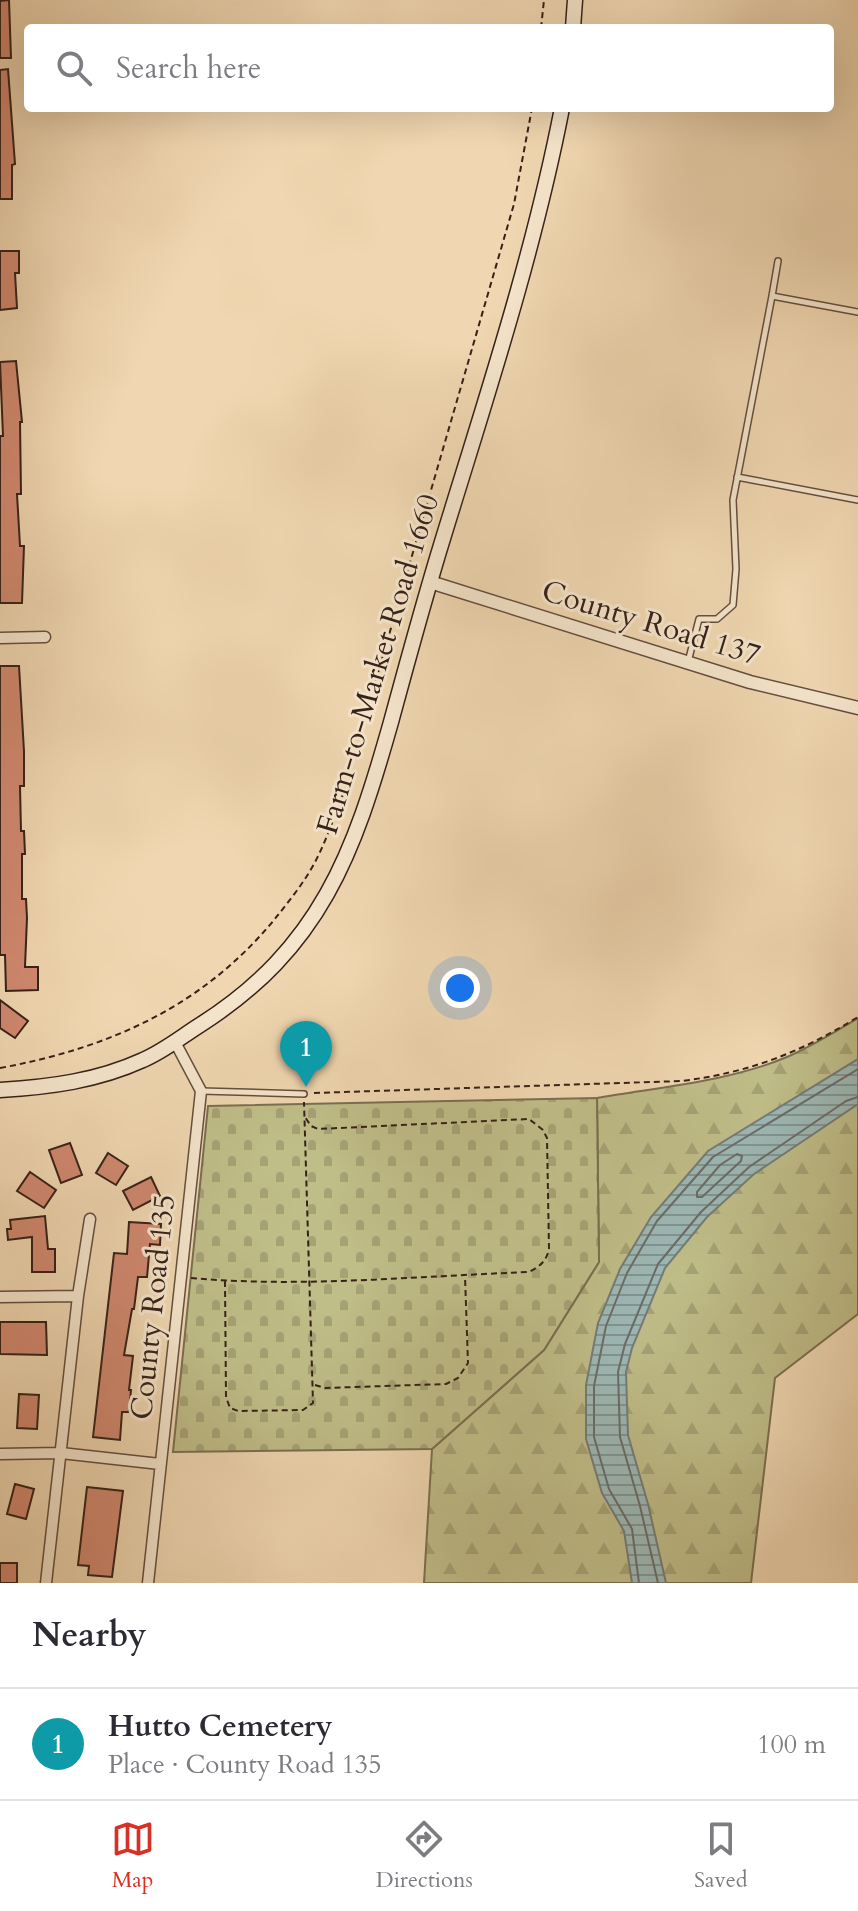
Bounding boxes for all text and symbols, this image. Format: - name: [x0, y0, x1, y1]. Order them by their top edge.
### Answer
- search box: [24, 24, 834, 112]
- icon: search: [52, 46, 96, 90]
- text: Search here: [116, 48, 261, 89]
- street label: Farm-to-Market Road 1660: [307, 489, 449, 839]
- street label: County Road 137: [537, 570, 765, 676]
- your location: [440, 968, 480, 1008]
- pin: 1: [280, 1021, 332, 1087]
- street label: County Road 135: [121, 1192, 185, 1422]
- text: Nearby: [32, 1612, 147, 1658]
- text: Hutto Cemetery: [108, 1706, 333, 1747]
- text: 1: [51, 1727, 65, 1762]
- text: 100 m: [757, 1727, 826, 1762]
- text: Place · County Road 135: [108, 1747, 381, 1782]
- tab: Map: [111, 1817, 155, 1895]
- tab: Directions: [376, 1817, 473, 1895]
- tab: Saved: [694, 1817, 747, 1895]

